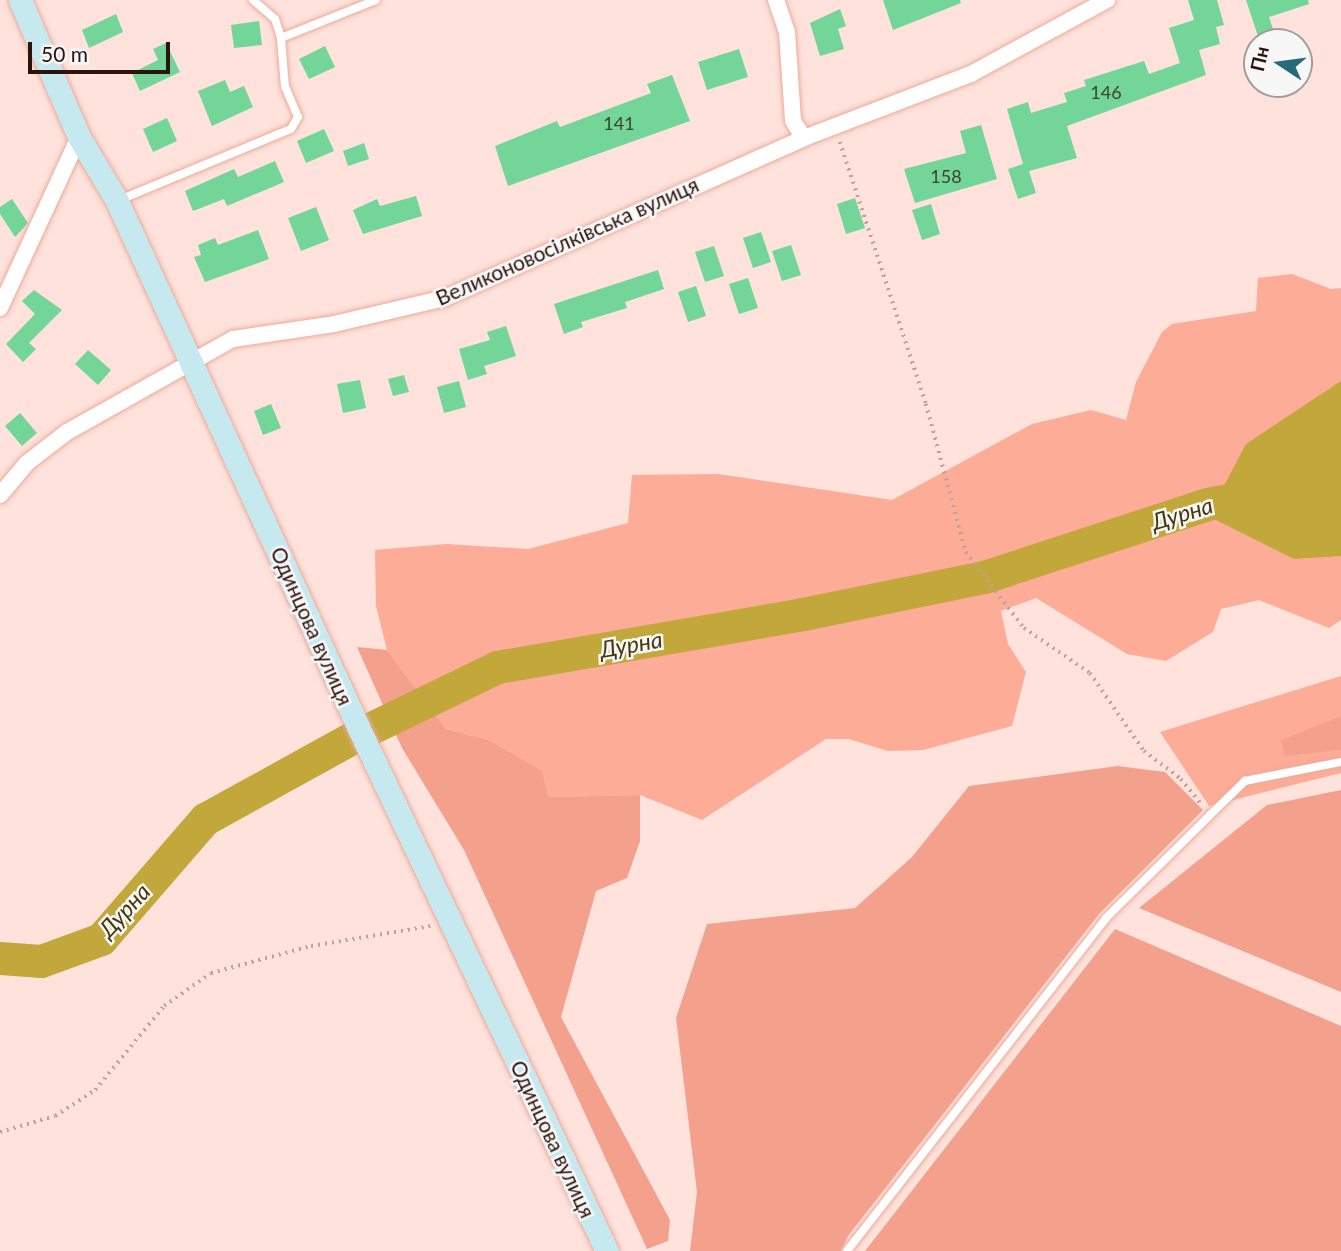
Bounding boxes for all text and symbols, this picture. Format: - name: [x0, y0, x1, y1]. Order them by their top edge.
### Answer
- scale bar: [32, 28, 173, 72]
- north arrow: [1243, 28, 1313, 98]
- text: 50 m: [41, 41, 88, 66]
- text: Пн: [1245, 44, 1273, 73]
- house number: 146: [1090, 81, 1122, 103]
- house number: 141: [603, 112, 635, 134]
- house number: 158: [930, 165, 962, 187]
- street label: Великоновосілківська вулиця: [432, 171, 702, 311]
- water label: Дурна: [1148, 491, 1216, 535]
- street label: Одинцова вулиця: [266, 543, 358, 709]
- water label: Дурна: [598, 625, 664, 663]
- water label: Дурна: [92, 878, 156, 942]
- street label: Одинцова вулиця: [505, 1056, 601, 1222]

